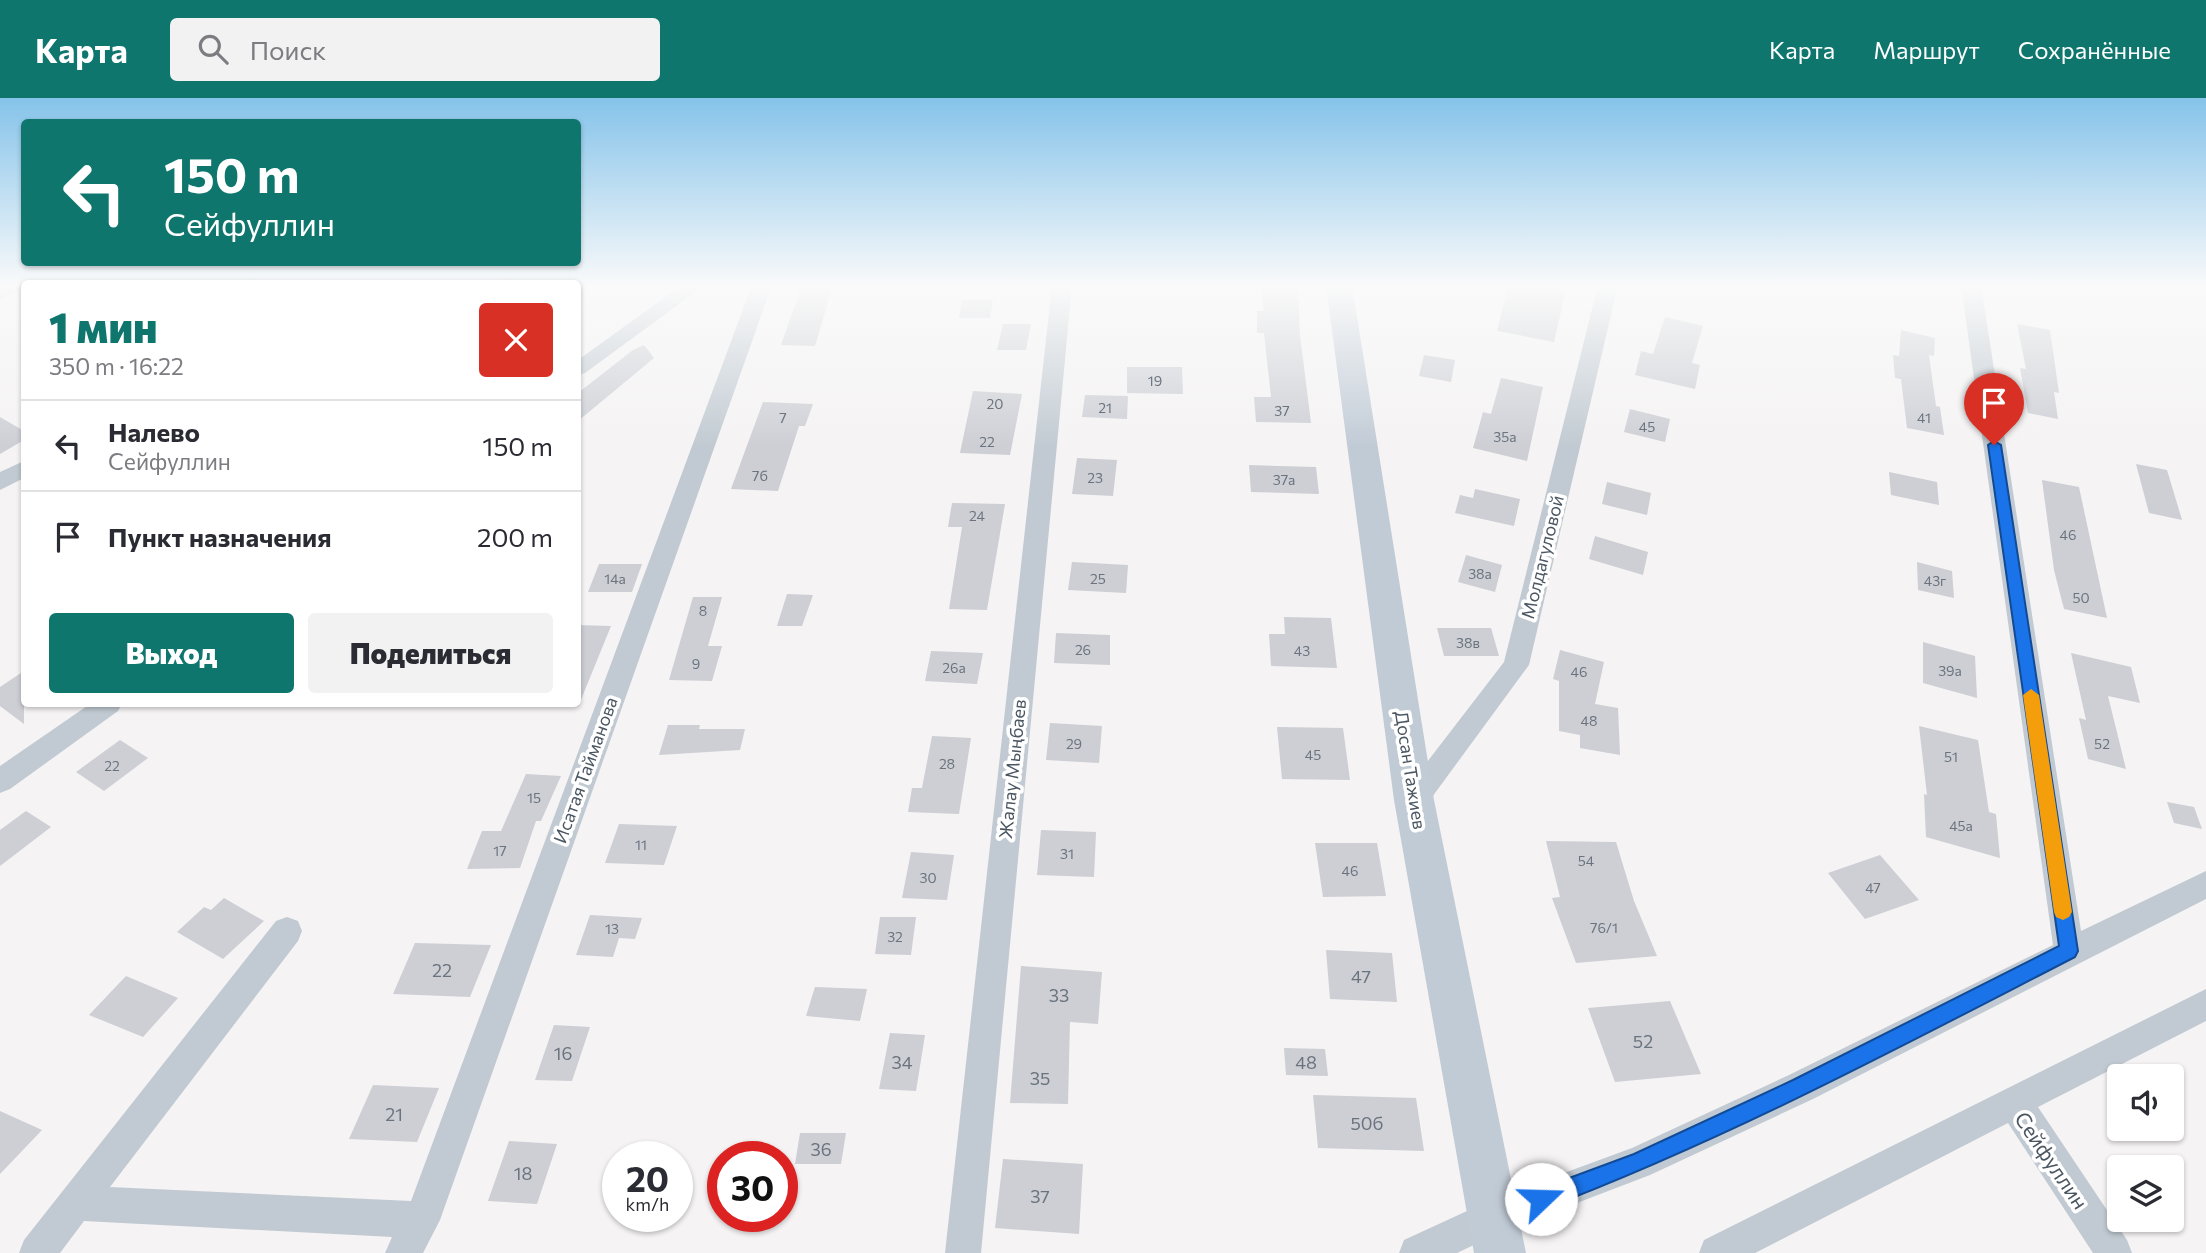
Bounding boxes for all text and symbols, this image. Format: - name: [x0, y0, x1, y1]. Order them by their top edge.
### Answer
- search box: [170, 18, 660, 81]
- text: Карта: [35, 29, 128, 70]
- icon: search: [194, 30, 232, 68]
- text: Поиск: [250, 34, 326, 65]
- text: Карта: [1769, 35, 1835, 64]
- text: Маршрут: [1873, 35, 1980, 64]
- text: Сохранённые: [2018, 35, 2171, 64]
- text: 150 m: [164, 143, 299, 203]
- icon: left: [49, 147, 140, 238]
- text: Сейфуллин: [164, 203, 335, 243]
- text: 1 мин: [49, 300, 158, 352]
- button: close: [479, 303, 553, 377]
- text: 350 m · 16:22: [49, 352, 184, 380]
- house number: 19: [1148, 372, 1162, 389]
- pin: [1964, 373, 2024, 445]
- icon: arrive: [1975, 384, 2013, 422]
- house number: 20: [987, 395, 1003, 412]
- house number: 21: [1098, 399, 1112, 416]
- house number: 37: [1274, 402, 1290, 419]
- house number: 7: [779, 409, 787, 426]
- house number: 41: [1917, 409, 1931, 426]
- text: Налево: [108, 416, 200, 447]
- house number: 45: [1639, 418, 1655, 435]
- icon: left: [49, 427, 87, 465]
- house number: 35а: [1493, 428, 1517, 445]
- text: 150 m: [482, 430, 553, 461]
- house number: 22: [979, 433, 995, 450]
- text: Сейфуллин: [108, 447, 231, 475]
- house number: 7б: [752, 467, 768, 484]
- house number: 23: [1087, 469, 1103, 486]
- house number: 37а: [1273, 471, 1295, 488]
- street label: Молдагуловой: [1516, 493, 1568, 621]
- house number: 24: [969, 507, 986, 524]
- icon: arrive: [49, 518, 87, 556]
- text: Пункт назначения: [108, 521, 332, 552]
- text: 200 m: [477, 521, 553, 552]
- house number: 46: [2060, 526, 2076, 543]
- house number: 38а: [1468, 565, 1492, 582]
- house number: 14а: [604, 570, 626, 587]
- house number: 25: [1090, 570, 1106, 587]
- house number: 43г: [1924, 572, 1946, 589]
- house number: 50: [2072, 589, 2090, 606]
- house number: 8: [699, 602, 707, 619]
- button: Выход: [49, 613, 294, 693]
- button: Поделиться: [308, 613, 553, 693]
- house number: 38в: [1456, 634, 1480, 651]
- house number: 26: [1075, 641, 1091, 658]
- house number: 43: [1294, 642, 1310, 659]
- house number: 9: [692, 655, 700, 672]
- house number: 26а: [942, 659, 966, 676]
- house number: 39а: [1938, 662, 1962, 679]
- house number: 46: [1571, 663, 1587, 680]
- street label: Исатая Тайманова: [548, 694, 622, 846]
- street label: Жалау Мыңбаев: [994, 698, 1030, 840]
- street label: Досан Тажиев: [1391, 709, 1431, 831]
- house number: 48: [1581, 712, 1597, 729]
- house number: 29: [1066, 735, 1082, 752]
- house number: 52: [2094, 735, 2110, 752]
- house number: 45: [1305, 746, 1321, 763]
- house number: 51: [1944, 748, 1958, 765]
- house number: 28: [939, 755, 955, 772]
- house number: 22: [104, 757, 120, 774]
- house number: 15: [527, 789, 541, 806]
- house number: 45а: [1949, 817, 1973, 834]
- house number: 11: [635, 836, 647, 853]
- house number: 17: [493, 842, 507, 859]
- house number: 31: [1060, 845, 1074, 862]
- house number: 54: [1578, 852, 1595, 869]
- house number: 46: [1342, 862, 1358, 879]
- house number: 30: [919, 869, 937, 886]
- house number: 47: [1865, 879, 1881, 896]
- house number: 76/1: [1590, 919, 1618, 936]
- house number: 13: [605, 920, 619, 937]
- house number: 32: [887, 928, 903, 945]
- house number: 22: [432, 959, 452, 981]
- house number: 47: [1351, 965, 1371, 987]
- house number: 33: [1049, 984, 1069, 1006]
- house number: 52: [1633, 1030, 1653, 1052]
- house number: 16: [554, 1042, 572, 1064]
- house number: 34: [891, 1051, 913, 1073]
- house number: 48: [1295, 1051, 1317, 1073]
- map controls: [2107, 1064, 2184, 1232]
- button: sound: [2107, 1064, 2184, 1141]
- house number: 35: [1030, 1067, 1050, 1089]
- house number: 21: [385, 1103, 403, 1125]
- street label: Сейфуллин: [2010, 1106, 2094, 1214]
- house number: 50б: [1350, 1112, 1384, 1134]
- house number: 36: [810, 1138, 832, 1160]
- speed limit sign: 30: [707, 1141, 798, 1232]
- button: layers: [2107, 1155, 2184, 1232]
- text: 20: [626, 1156, 669, 1199]
- house number: 18: [514, 1162, 532, 1184]
- position arrow: [1504, 1162, 1578, 1236]
- house number: 37: [1030, 1185, 1050, 1207]
- text: km/h: [626, 1193, 669, 1215]

